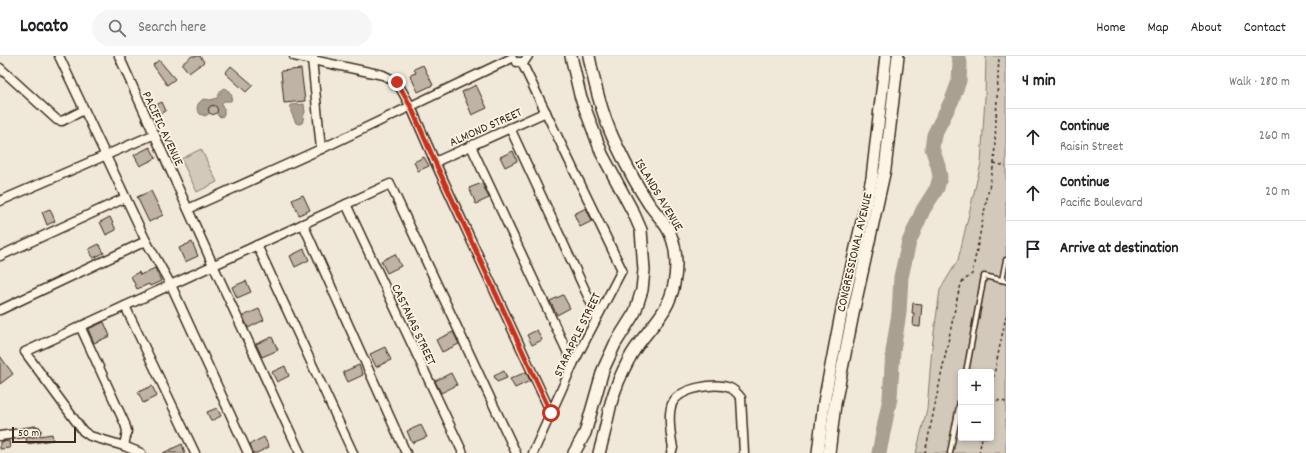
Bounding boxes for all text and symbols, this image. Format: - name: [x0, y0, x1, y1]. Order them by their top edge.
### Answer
- search box: [92, 10, 372, 46]
- text: Locato: [20, 14, 68, 41]
- icon: search: [106, 17, 128, 39]
- text: Search here: [138, 17, 206, 39]
- text: Home: [1096, 18, 1125, 38]
- text: Map: [1147, 18, 1169, 38]
- text: About: [1191, 18, 1222, 38]
- text: Contact: [1244, 18, 1286, 38]
- text: 4 min: [1022, 70, 1056, 94]
- route end: [388, 73, 406, 91]
- text: Walk · 280 m: [1229, 73, 1290, 92]
- street label: PACIFIC AVENUE: [136, 89, 187, 170]
- street label: ALMOND STREET: [447, 104, 525, 153]
- text: Continue: [1060, 116, 1109, 138]
- icon: ahead: [1022, 126, 1044, 148]
- text: 260 m: [1259, 127, 1290, 146]
- text: Raisin Street: [1060, 138, 1123, 157]
- street label: ISLANDS AVENUE: [629, 155, 687, 235]
- text: Continue: [1060, 172, 1109, 194]
- icon: ahead: [1022, 182, 1044, 204]
- text: 20 m: [1265, 183, 1290, 202]
- street label: CONGRESSIONAL AVENUE: [832, 191, 878, 314]
- text: Pacific Boulevard: [1060, 194, 1143, 213]
- icon: arrive: [1022, 238, 1044, 260]
- text: Arrive at destination: [1060, 238, 1178, 260]
- street label: CASTANAS STREET: [386, 281, 440, 369]
- street label: STARAPPLE STREET: [550, 290, 607, 380]
- map controls: [958, 369, 994, 441]
- button: +: [958, 369, 994, 405]
- route start: [542, 404, 560, 422]
- button: −: [958, 405, 994, 441]
- scale bar: [12, 425, 76, 444]
- text: 50 m: [18, 426, 39, 442]

